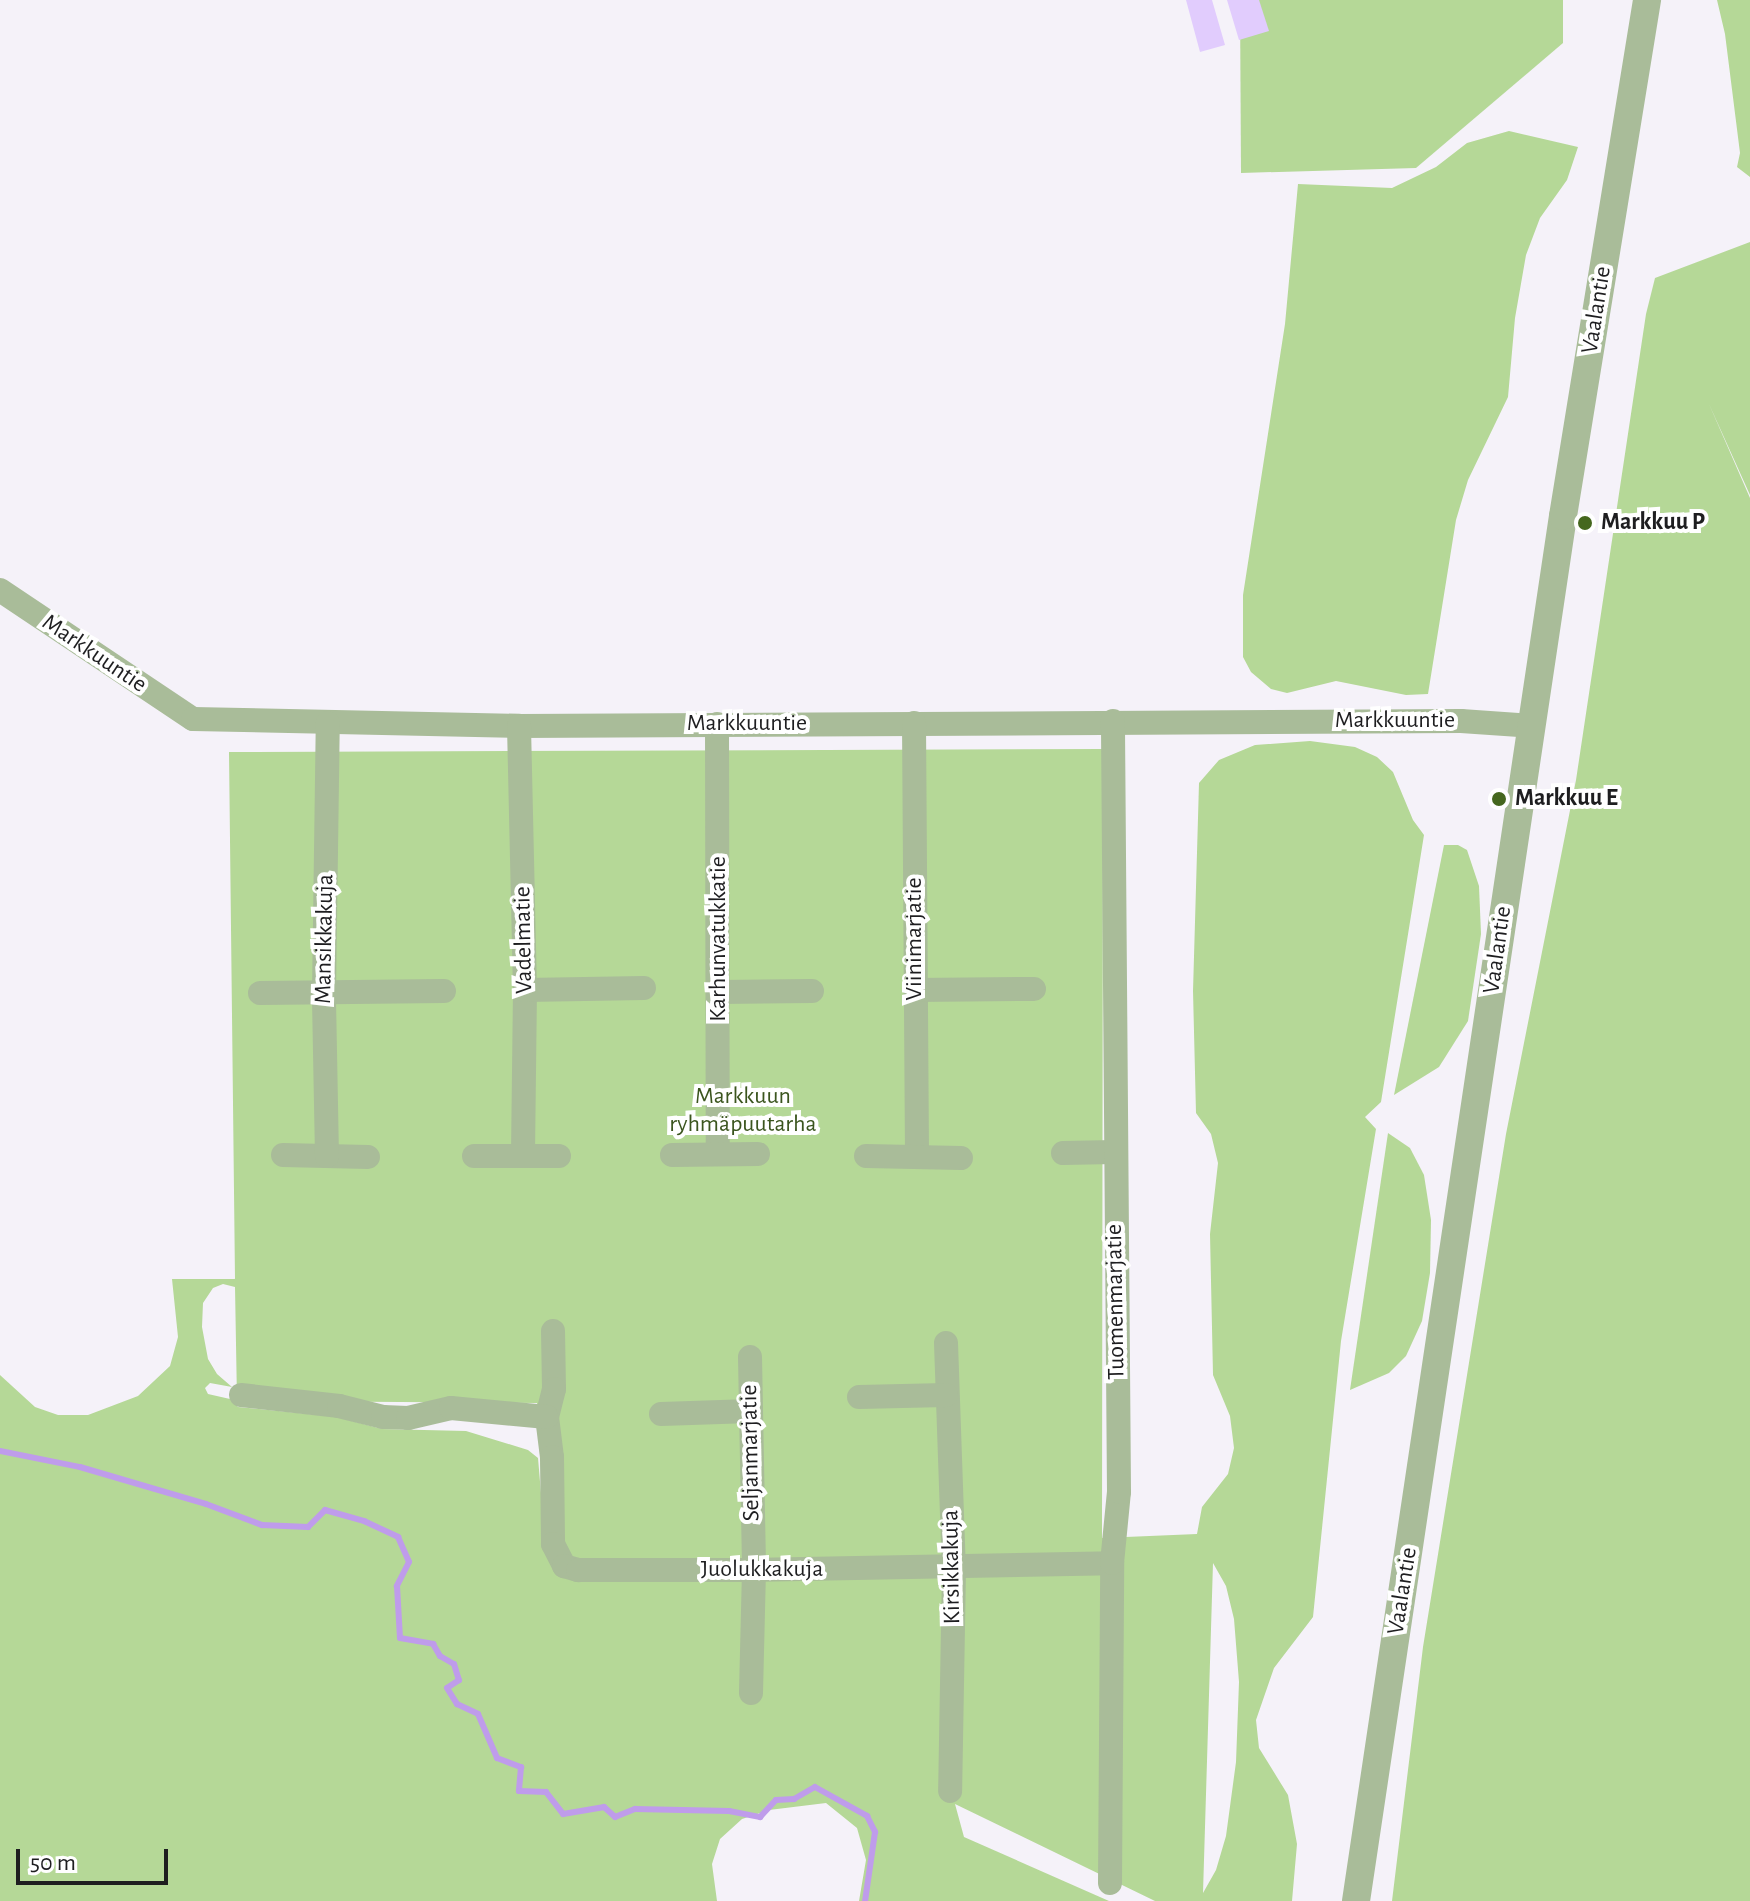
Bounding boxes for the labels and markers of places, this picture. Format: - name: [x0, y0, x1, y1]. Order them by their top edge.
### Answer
- place label: Markkuu P: [1601, 509, 1705, 537]
- marker: Markkuu P: [1576, 514, 1594, 532]
- place label: Markkuu E: [1515, 785, 1618, 813]
- marker: Markkuu E: [1490, 790, 1508, 808]

